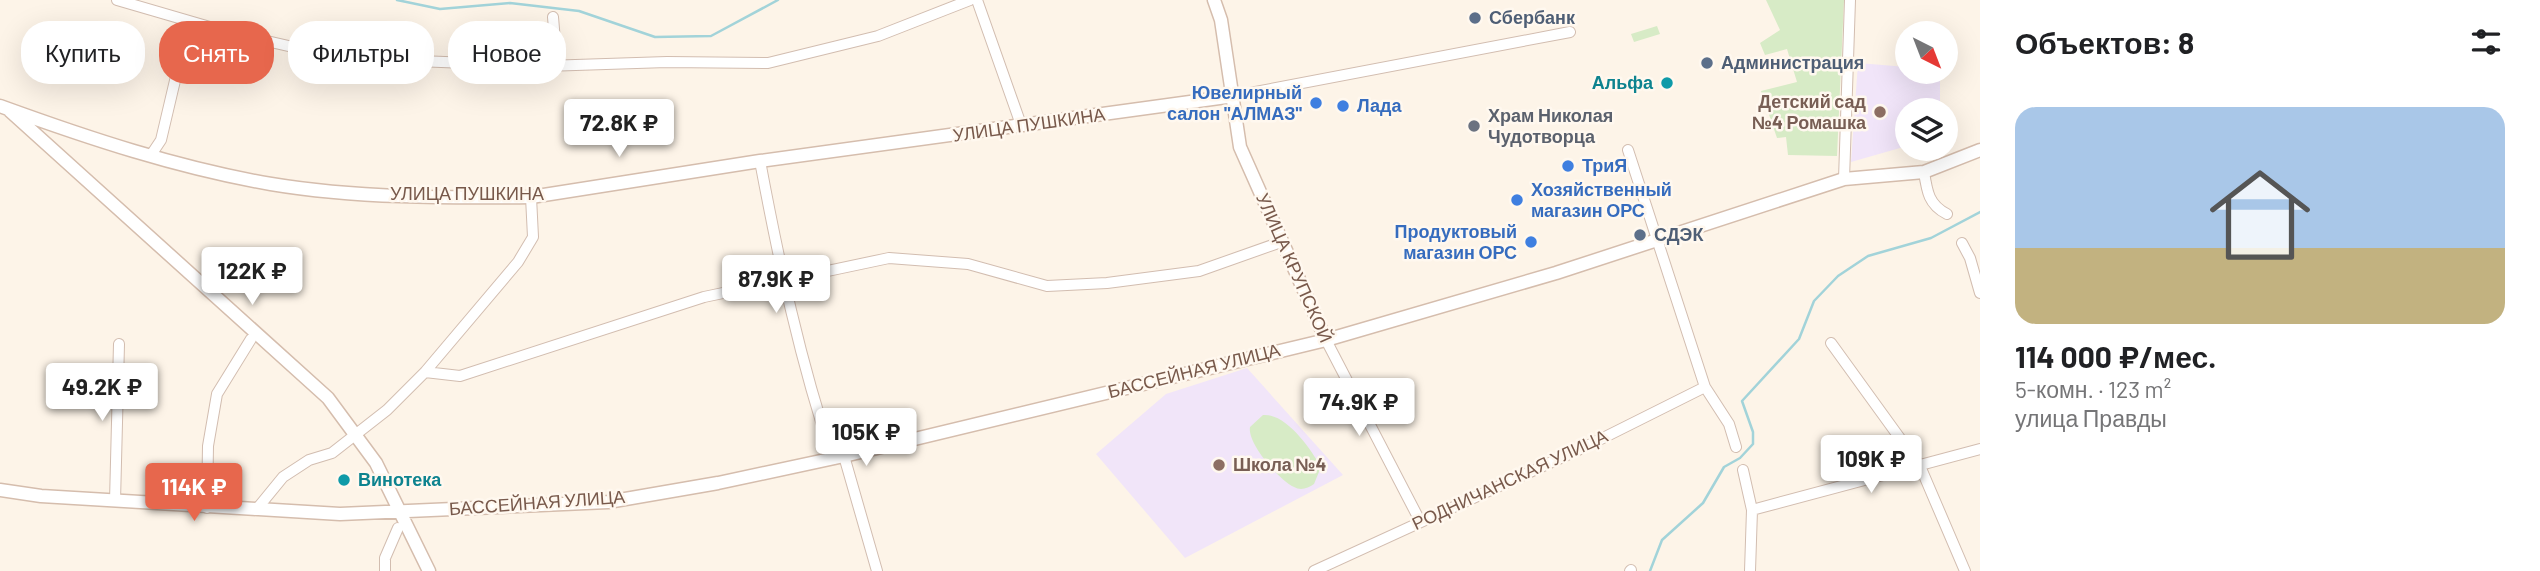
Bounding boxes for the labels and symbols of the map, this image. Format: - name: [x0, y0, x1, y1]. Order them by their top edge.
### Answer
- place label: Сбербанк: [1489, 6, 1576, 28]
- marker: Сбербанк: [1467, 10, 1483, 26]
- north arrow: [1895, 21, 1958, 84]
- place label: Администрация: [1721, 51, 1864, 73]
- marker: Администрация: [1699, 55, 1715, 71]
- place label: Альфа: [1592, 71, 1654, 93]
- marker: Альфа: [1659, 75, 1675, 91]
- place label: Ювелирный салон "АЛМАЗ": [1167, 81, 1303, 124]
- place label: Детский сад №4 Ромашка: [1752, 90, 1867, 133]
- place label: Лада: [1357, 94, 1403, 116]
- marker: Ювелирный салон "АЛМАЗ": [1308, 95, 1324, 111]
- marker: Лада: [1335, 98, 1351, 114]
- pin: 72.8K ₽: [554, 100, 684, 159]
- street label: УЛИЦА ПУШКИНА: [951, 102, 1107, 146]
- place label: Храм Николая Чудотворца: [1488, 104, 1613, 147]
- marker: Детский сад №4 Ромашка: [1872, 104, 1888, 120]
- marker: Храм Николая Чудотворца: [1466, 118, 1482, 134]
- place label: ТриЯ: [1582, 154, 1627, 176]
- marker: ТриЯ: [1560, 158, 1576, 174]
- place label: Хозяйственный магазин ОРС: [1531, 178, 1672, 221]
- street label: УЛИЦА ПУШКИНА: [390, 182, 544, 204]
- street label: УЛИЦА КРУПСКОЙ: [1252, 189, 1338, 346]
- marker: Хозяйственный магазин ОРС: [1509, 192, 1525, 208]
- place label: Продуктовый магазин ОРС: [1395, 220, 1517, 263]
- place label: СДЭК: [1654, 223, 1704, 245]
- marker: СДЭК: [1632, 227, 1648, 243]
- marker: Продуктовый магазин ОРС: [1523, 234, 1539, 250]
- pin: 122K ₽: [195, 247, 309, 307]
- pin: 87.9K ₽: [711, 256, 841, 315]
- street label: БАССЕЙНАЯ УЛИЦА: [1105, 338, 1282, 402]
- pin: 49.2K ₽: [37, 364, 167, 423]
- pin: 74.9K ₽: [1294, 378, 1424, 438]
- pin: 105K ₽: [809, 408, 923, 468]
- street label: РОДНИЧАНСКАЯ УЛИЦА: [1408, 424, 1611, 534]
- pin: 109K ₽: [1814, 435, 1928, 495]
- place label: Школа №4: [1233, 453, 1327, 475]
- marker: Школа №4: [1211, 457, 1227, 473]
- pin: 114K ₽: [137, 463, 251, 523]
- place label: Винотека: [358, 468, 442, 490]
- marker: Винотека: [336, 472, 352, 488]
- street label: БАССЕЙНАЯ УЛИЦА: [448, 485, 626, 519]

